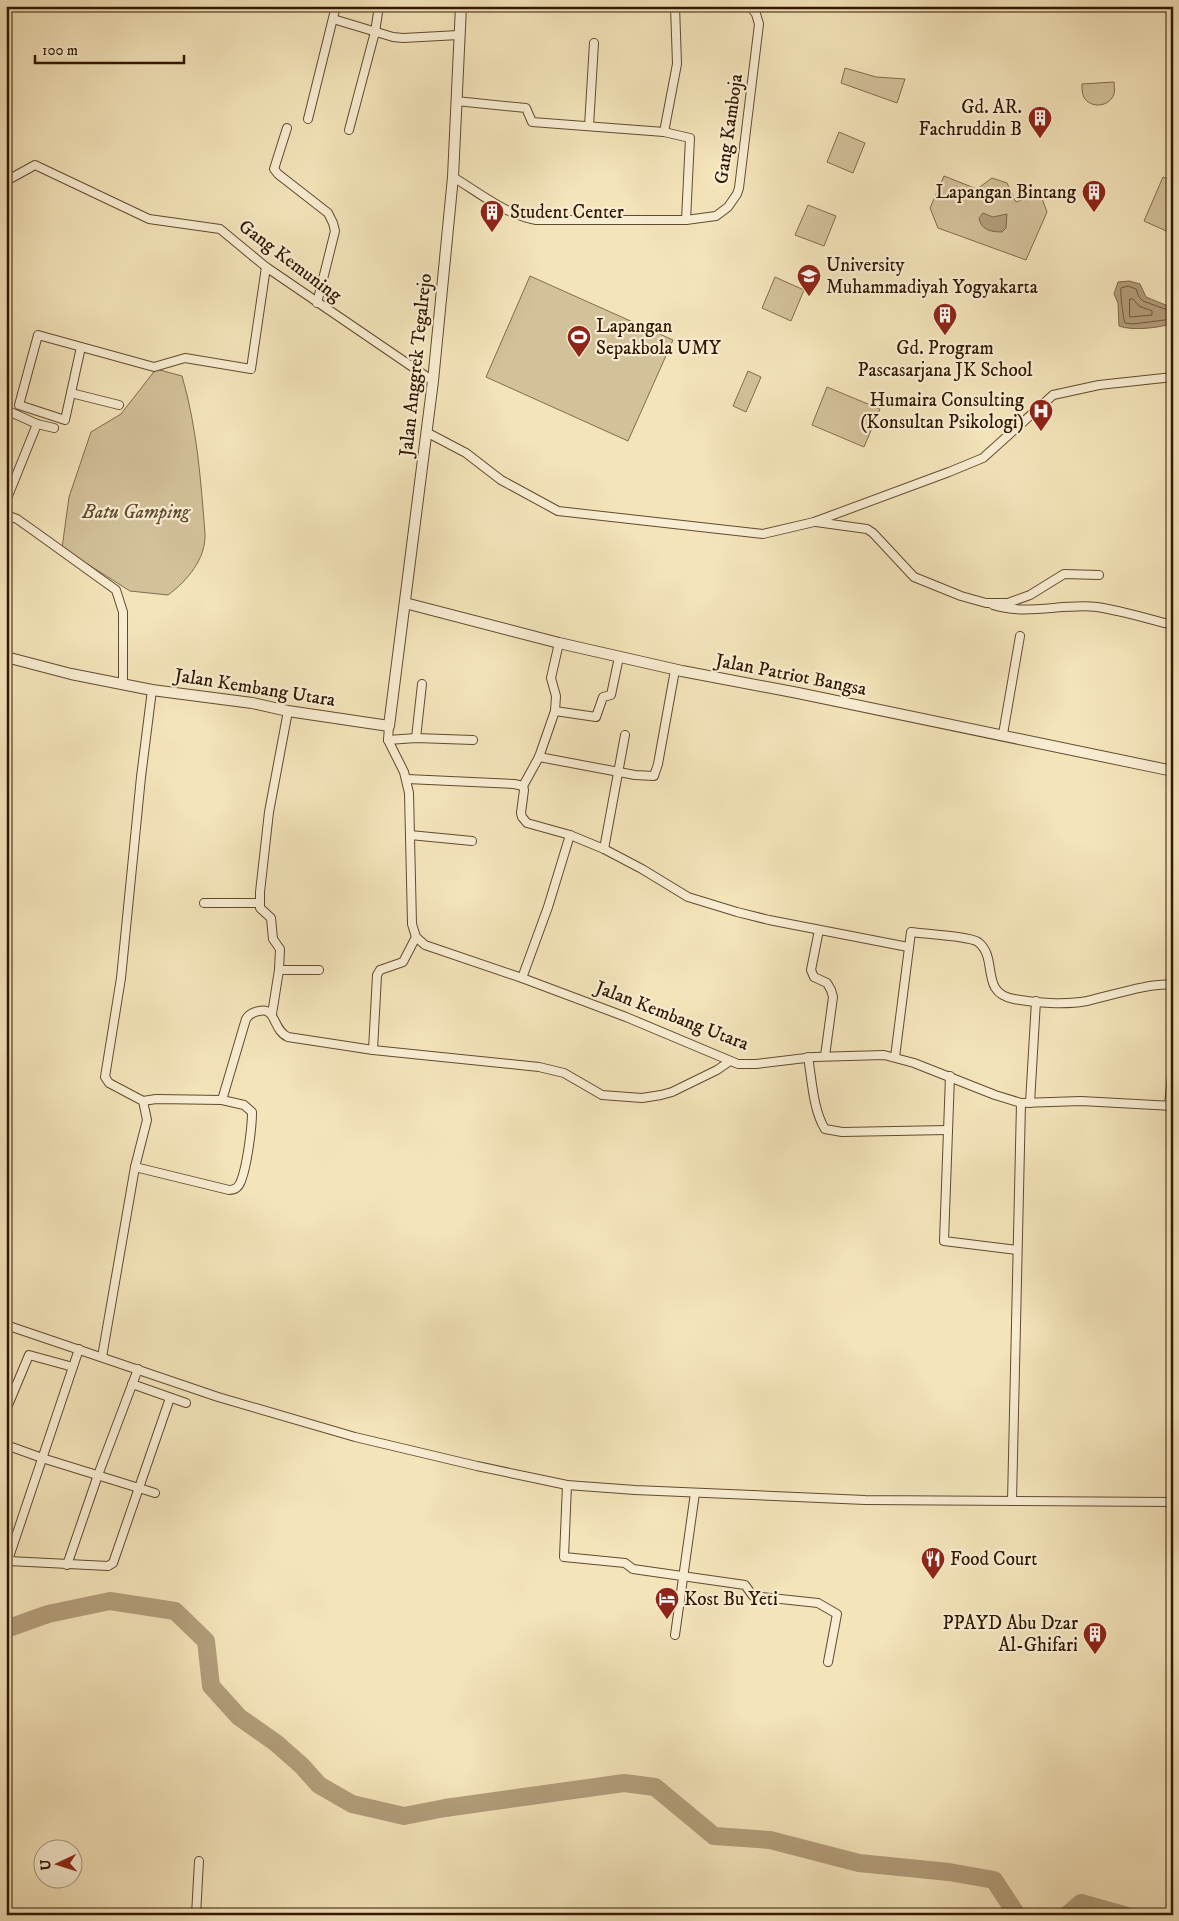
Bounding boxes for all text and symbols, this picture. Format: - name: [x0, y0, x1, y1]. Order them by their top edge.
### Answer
- scale bar: [35, 32, 184, 64]
- text: 100 m: [42, 41, 78, 60]
- street label: Gang Kamboja: [710, 72, 748, 186]
- place label: Gd. AR. Fachruddin B: [919, 96, 1022, 141]
- building icon: Gd. AR. Fachruddin B: [1027, 105, 1053, 139]
- building icon: Lapangan Bintang: [1081, 179, 1107, 213]
- place label: Lapangan Bintang: [935, 181, 1077, 204]
- building icon: Student Center: [479, 199, 505, 233]
- place label: Student Center: [510, 201, 624, 224]
- street label: Gang Kemuning: [234, 215, 347, 308]
- place label: University Muhammadiyah Yogyakarta: [826, 254, 1038, 299]
- school or university icon: University Muhammadiyah Yogyakarta: [796, 263, 822, 297]
- street label: Jalan Anggrek Tegalrejo: [395, 272, 437, 460]
- building icon: Gd. Program Pascasarjana JK School: [932, 302, 958, 336]
- place label: Lapangan Sepakbola UMY: [596, 315, 722, 360]
- sports icon: Lapangan Sepakbola UMY: [566, 324, 592, 358]
- place label: Gd. Program Pascasarjana JK School: [857, 337, 1033, 382]
- place label: Humaira Consulting (Konsultan Psikologi): [860, 389, 1025, 434]
- hospital icon: Humaira Consulting (Konsultan Psikologi): [1028, 398, 1054, 432]
- park label: Batu Gamping: [81, 501, 191, 525]
- street label: Jalan Patriot Bangsa: [712, 649, 868, 701]
- street label: Jalan Kembang Utara: [171, 664, 337, 712]
- street label: Jalan Kembang Utara: [590, 976, 752, 1056]
- restaurant icon: Food Court: [920, 1546, 946, 1580]
- place label: Food Court: [950, 1548, 1037, 1571]
- hotel icon: Kost Bu Yeti: [654, 1586, 680, 1620]
- place label: Kost Bu Yeti: [684, 1588, 778, 1611]
- place label: PPAYD Abu Dzar Al-Ghifari: [943, 1612, 1078, 1657]
- building icon: PPAYD Abu Dzar Al-Ghifari: [1082, 1621, 1108, 1655]
- north arrow: [32, 1838, 82, 1888]
- text: U: [37, 1859, 55, 1871]

